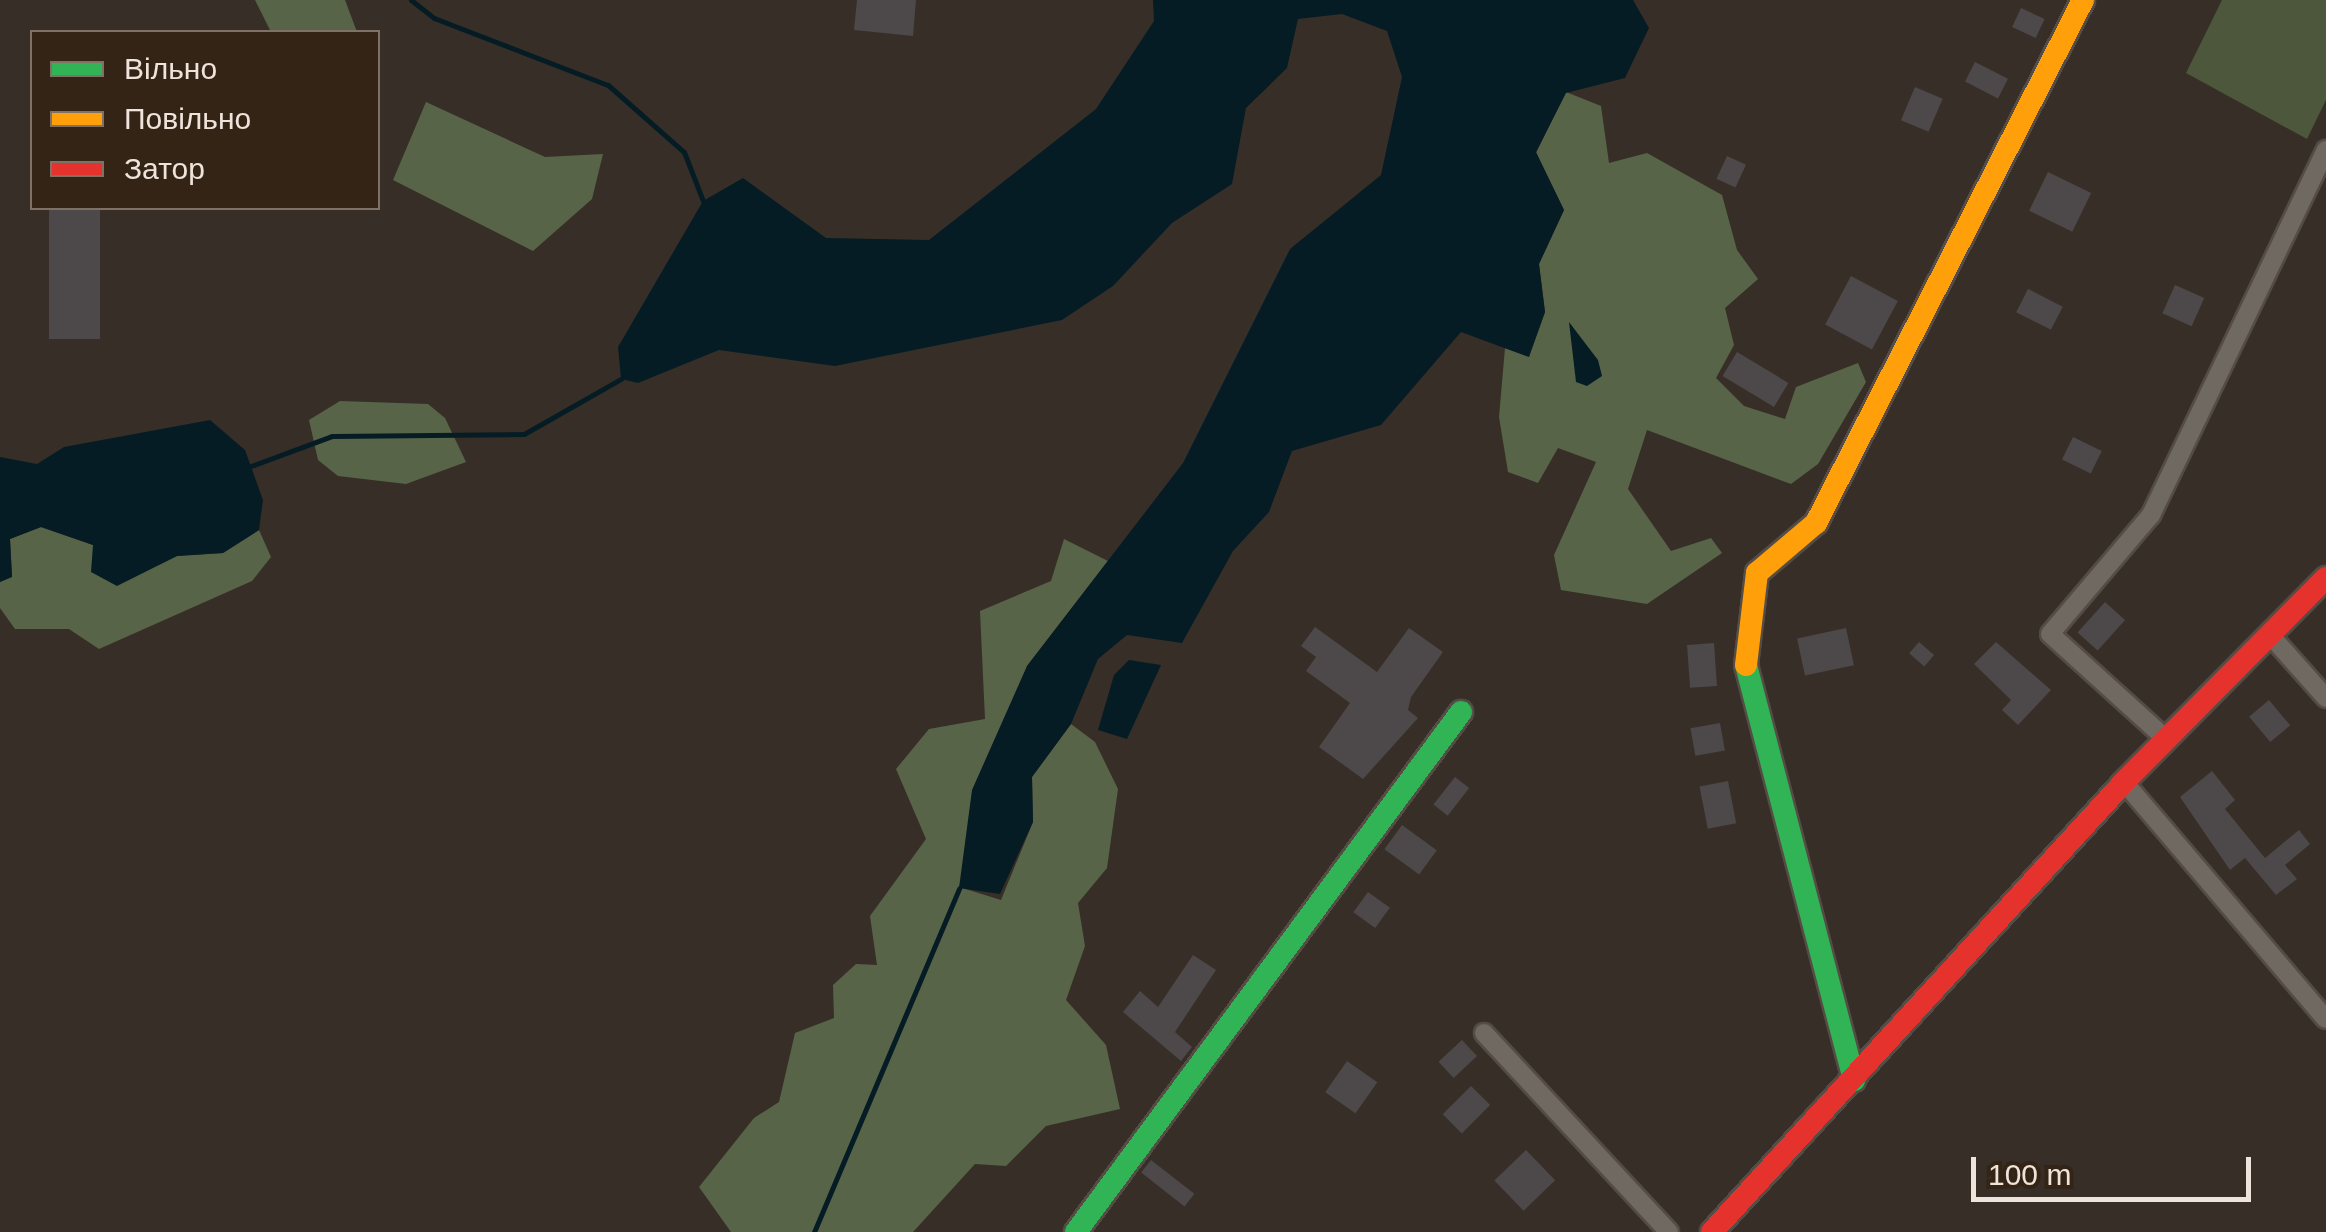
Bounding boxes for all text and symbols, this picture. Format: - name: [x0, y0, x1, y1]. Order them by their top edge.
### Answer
- legend: [30, 30, 380, 210]
- text: Вільно: [124, 52, 217, 85]
- text: Повільно: [124, 102, 251, 135]
- text: Затор: [124, 152, 205, 185]
- scale bar: [1976, 1137, 2256, 1199]
- text: 100 m: [1988, 1158, 2071, 1191]

